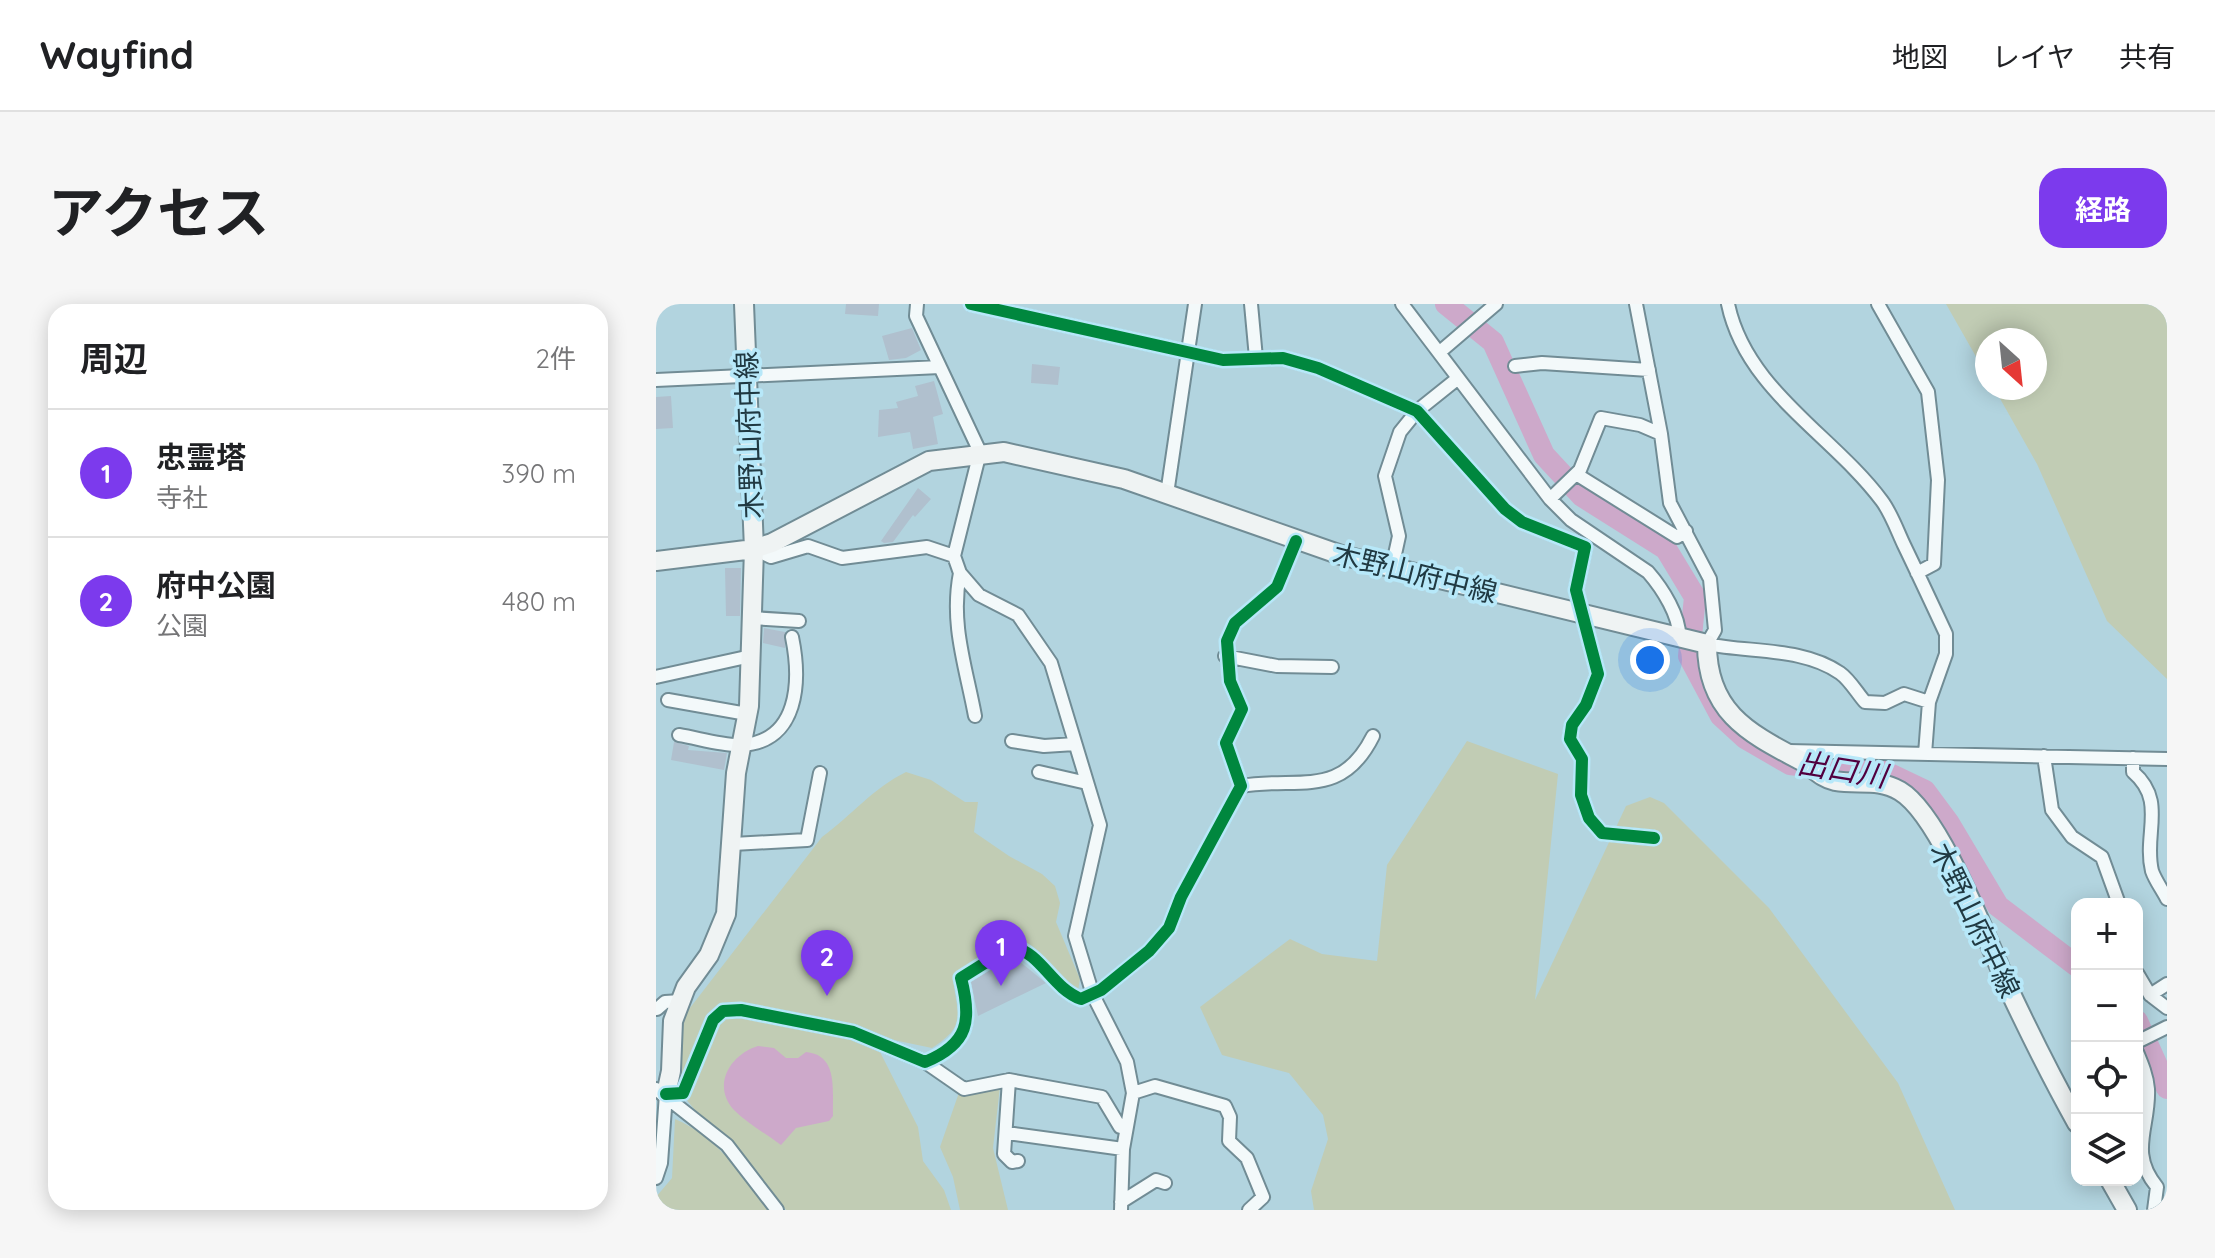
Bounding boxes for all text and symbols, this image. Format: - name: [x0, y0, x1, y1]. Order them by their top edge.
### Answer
- text: Wayfind: [40, 31, 194, 79]
- text: 地図: [1892, 39, 1948, 74]
- text: レイヤ: [1992, 39, 2075, 74]
- text: 共有: [2119, 39, 2175, 74]
- button: 経路: [2039, 168, 2167, 248]
- text: アクセス: [48, 177, 269, 247]
- north arrow: [1975, 328, 2047, 400]
- text: 周辺: [80, 337, 148, 380]
- text: 2件: [536, 342, 576, 375]
- street label: 木野山府中線: [728, 350, 769, 520]
- text: 忠霊塔: [156, 438, 246, 476]
- text: 1: [101, 457, 111, 490]
- text: 390 m: [502, 457, 576, 490]
- text: 寺社: [156, 481, 208, 514]
- street label: 木野山府中線: [1329, 535, 1501, 610]
- text: 府中公園: [156, 566, 276, 604]
- text: 2: [99, 585, 113, 618]
- text: 480 m: [502, 585, 576, 618]
- text: 公園: [156, 609, 208, 642]
- your location: [1630, 640, 1670, 680]
- water label: 出口川: [1795, 743, 1893, 795]
- street label: 木野山府中線: [1923, 837, 2028, 1003]
- map controls: [2071, 898, 2143, 1186]
- button: +: [2071, 898, 2143, 970]
- pin: 1: [975, 920, 1027, 986]
- pin: 2: [801, 930, 853, 996]
- button: −: [2071, 970, 2143, 1042]
- button: locate: [2071, 1042, 2143, 1114]
- button: layers: [2071, 1114, 2143, 1186]

